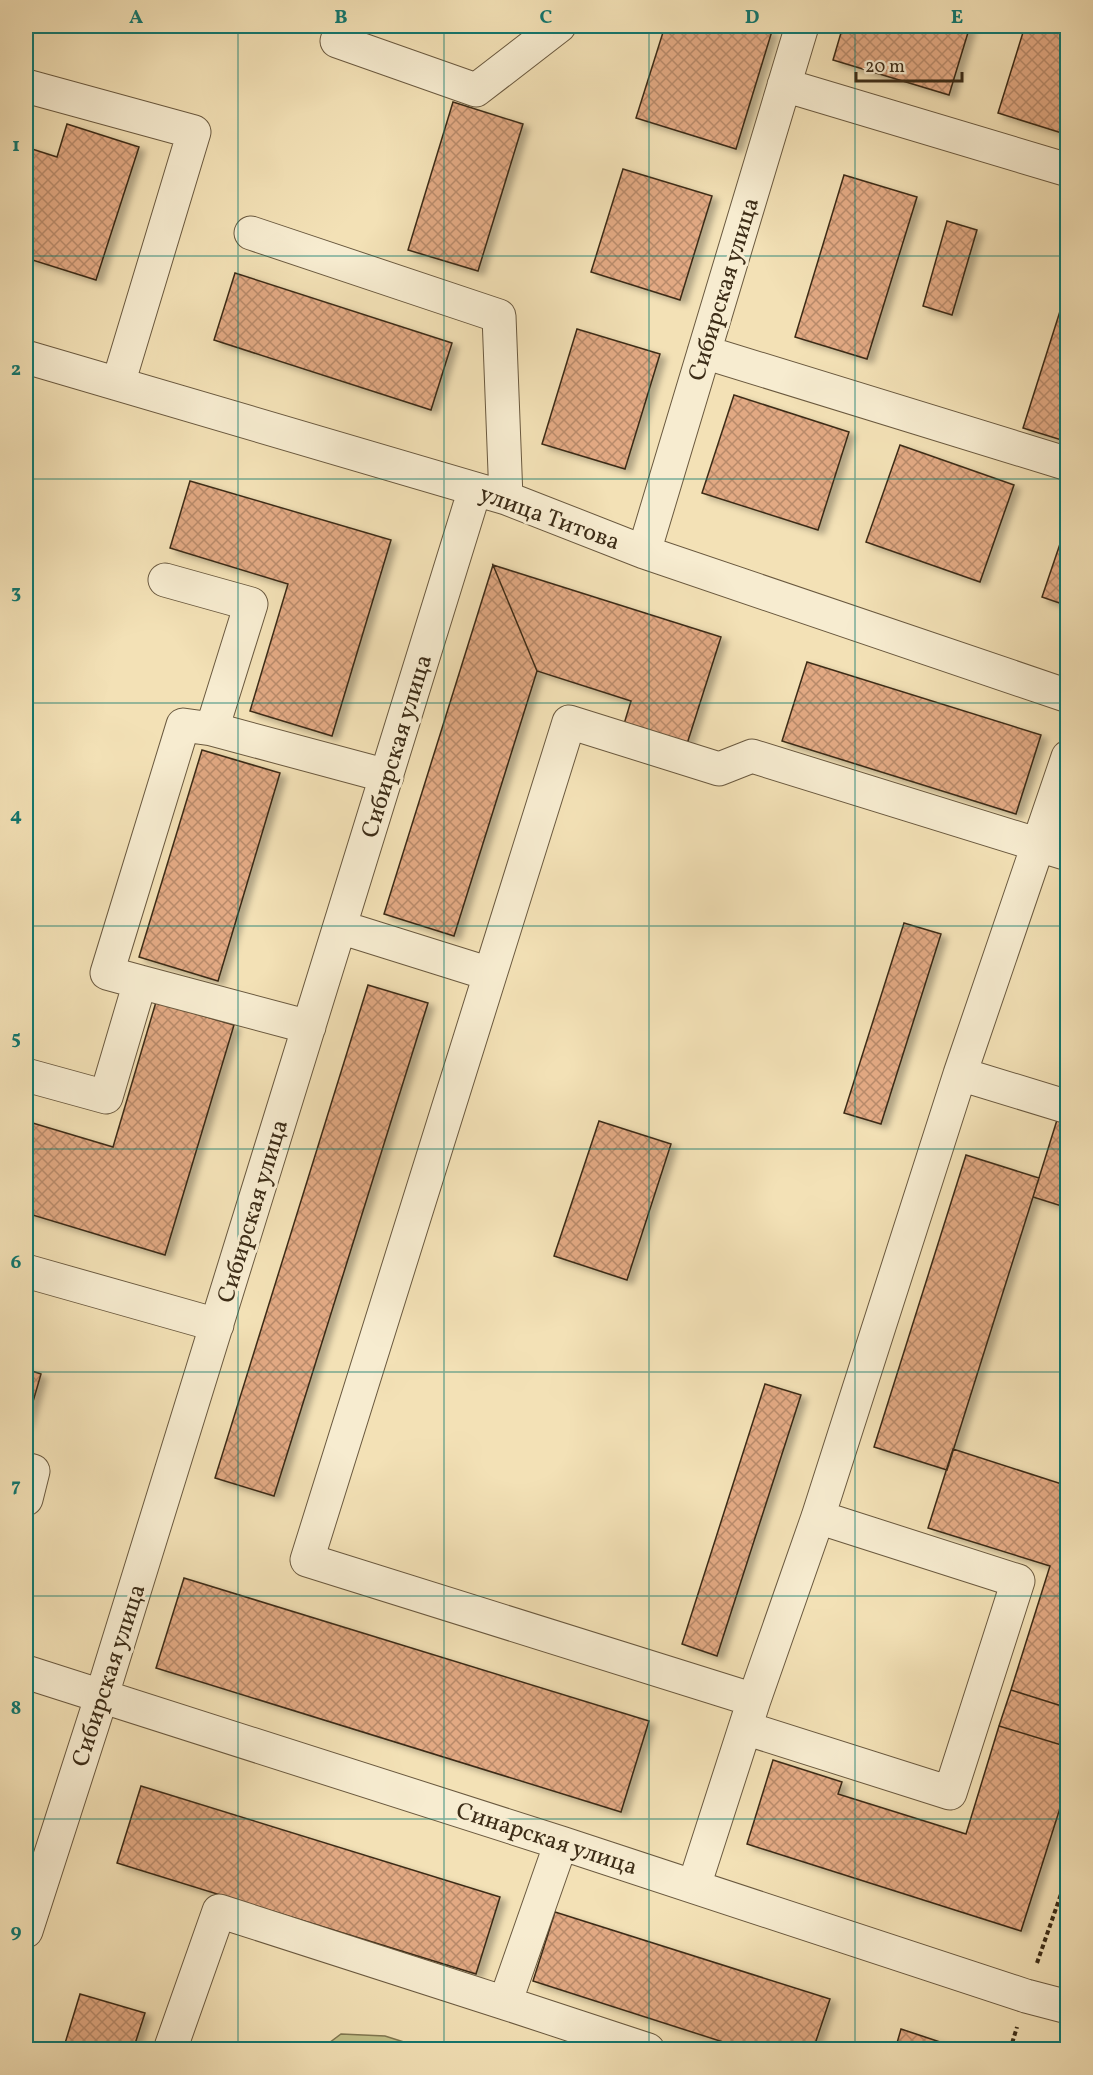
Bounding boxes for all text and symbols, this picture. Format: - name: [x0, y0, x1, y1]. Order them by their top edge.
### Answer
- text: A: [129, 4, 143, 32]
- text: B: [334, 4, 348, 32]
- text: C: [540, 4, 553, 32]
- text: D: [745, 4, 759, 32]
- text: E: [951, 4, 963, 32]
- scale bar: [856, 45, 962, 83]
- text: 20 m: [865, 55, 905, 80]
- text: 1: [12, 132, 20, 160]
- street label: Сибирская улица: [681, 194, 769, 386]
- text: 2: [11, 356, 21, 384]
- street label: улица Титова: [474, 478, 624, 560]
- text: 3: [11, 579, 21, 607]
- street label: Сибирская улица: [354, 651, 442, 843]
- text: 4: [10, 802, 22, 830]
- text: 5: [11, 1025, 21, 1053]
- street label: Сибирская улица: [210, 1116, 298, 1308]
- text: 6: [11, 1249, 22, 1277]
- text: 7: [11, 1472, 21, 1500]
- street label: Сибирская улица: [64, 1580, 155, 1771]
- text: 8: [11, 1695, 21, 1723]
- street label: Синарская улица: [451, 1795, 641, 1885]
- text: 9: [10, 1918, 22, 1946]

